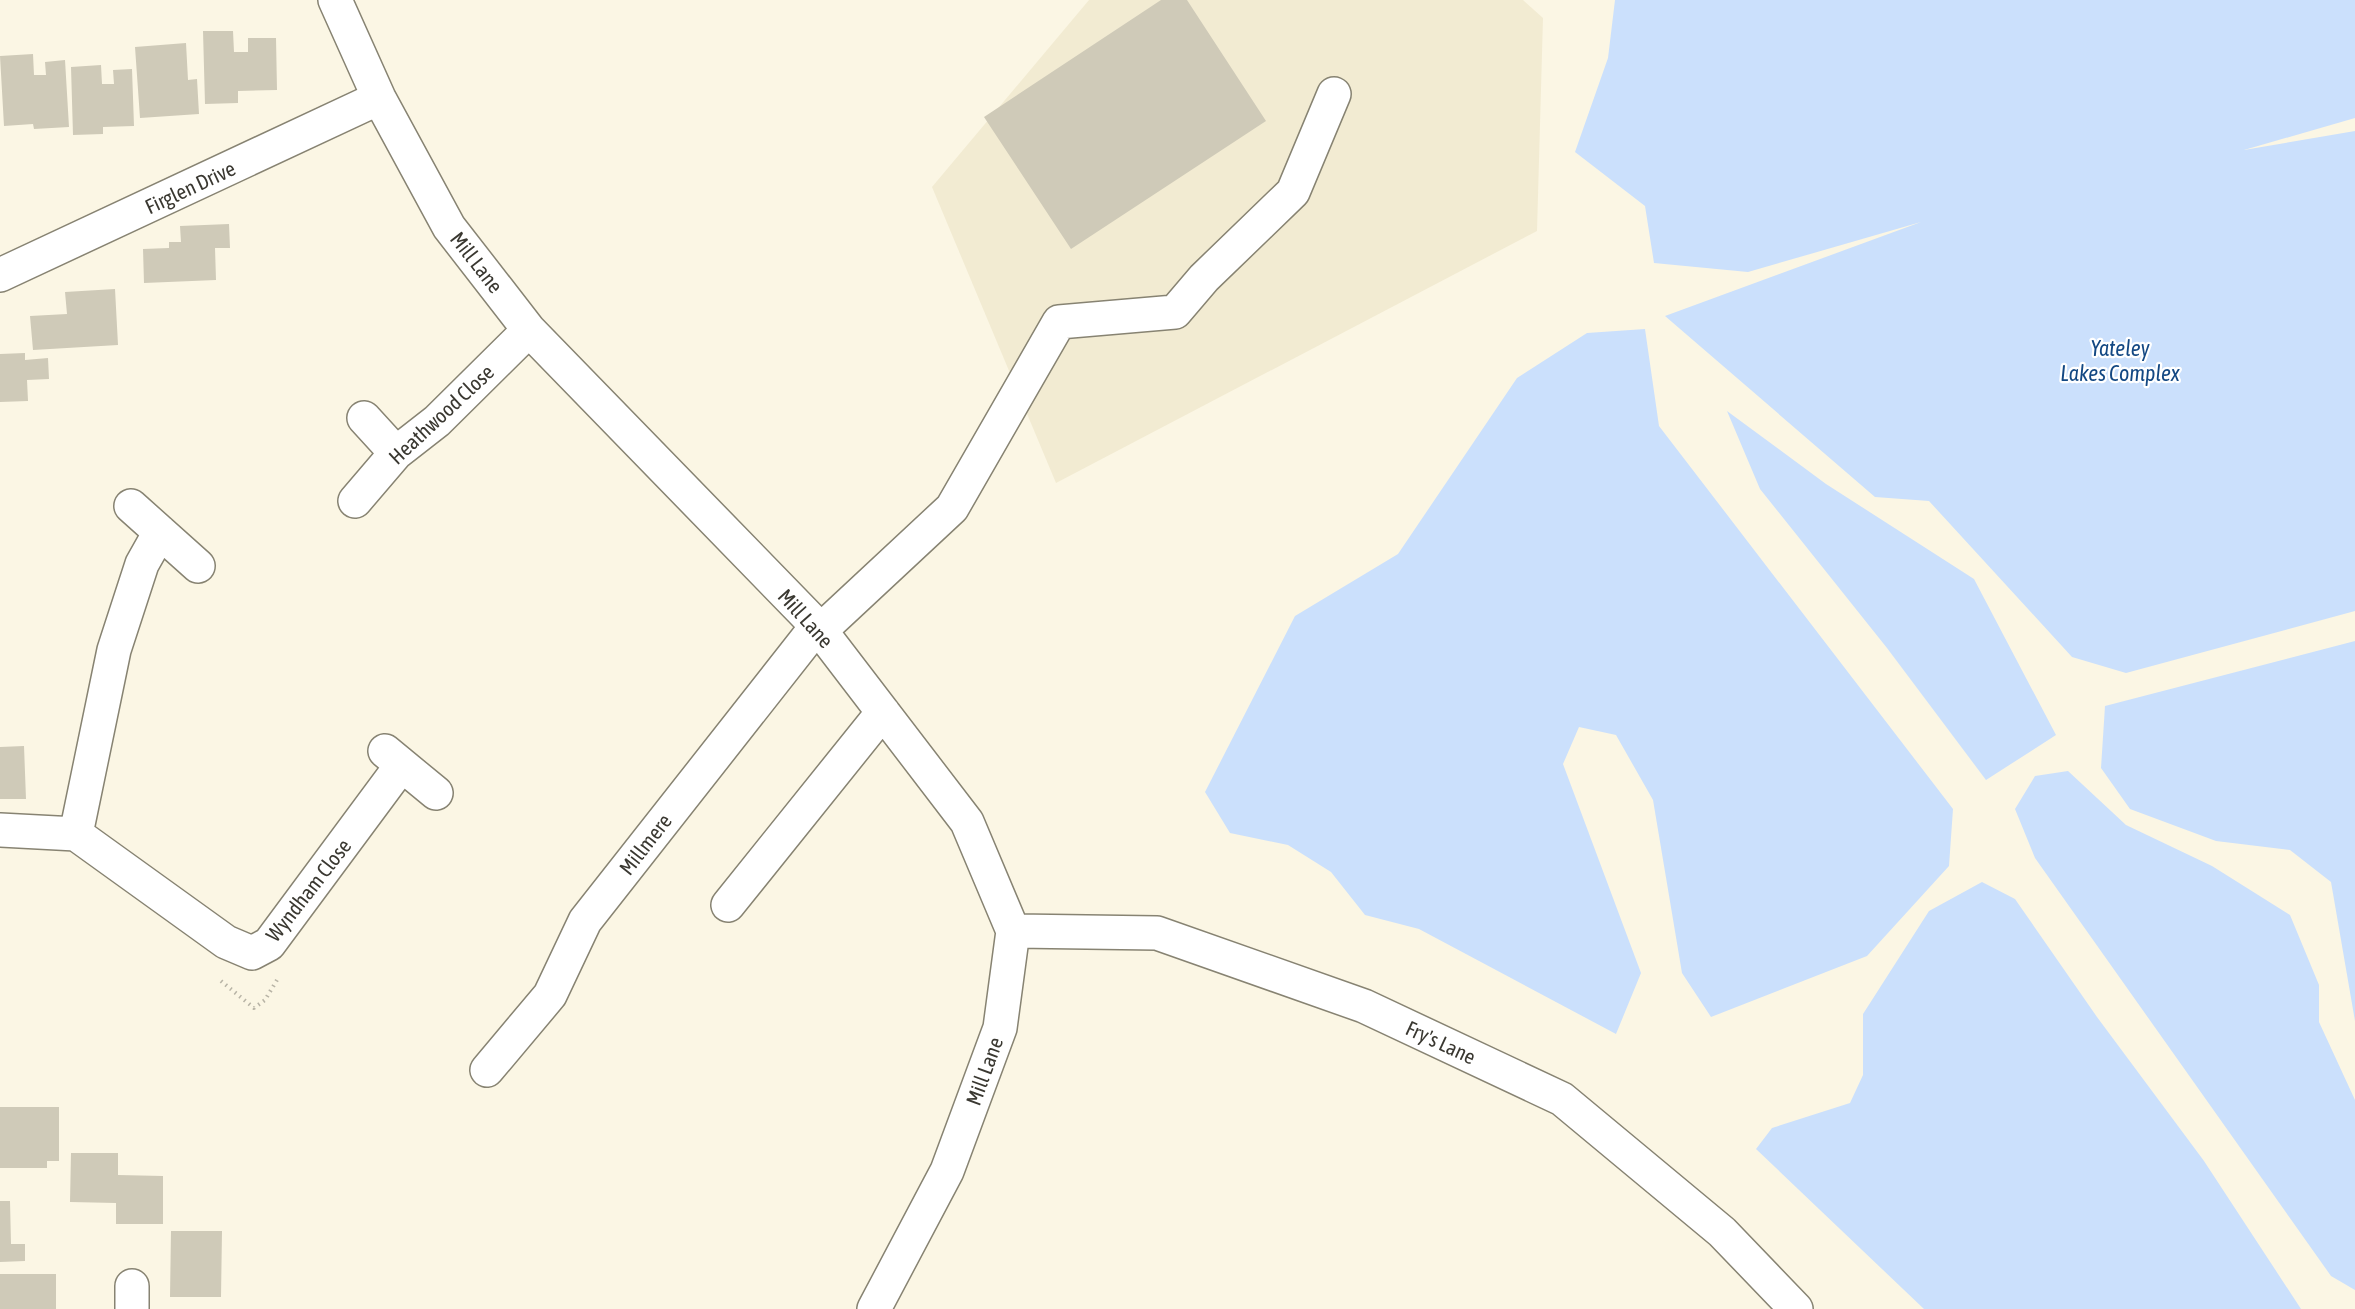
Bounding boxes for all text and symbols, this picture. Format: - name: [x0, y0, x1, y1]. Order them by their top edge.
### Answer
- street label: Firglen Drive: [141, 156, 239, 218]
- street label: Mill Lane: [446, 227, 508, 297]
- water label: Yateley Lakes Complex: [2060, 335, 2180, 386]
- street label: Heathwood Close: [384, 359, 498, 469]
- street label: Mill Lane: [773, 584, 839, 652]
- street label: Millmere: [614, 809, 676, 879]
- street label: Wyndham Close: [260, 834, 356, 946]
- street label: Fry's Lane: [1402, 1015, 1480, 1069]
- street label: Mill Lane: [961, 1034, 1007, 1108]

